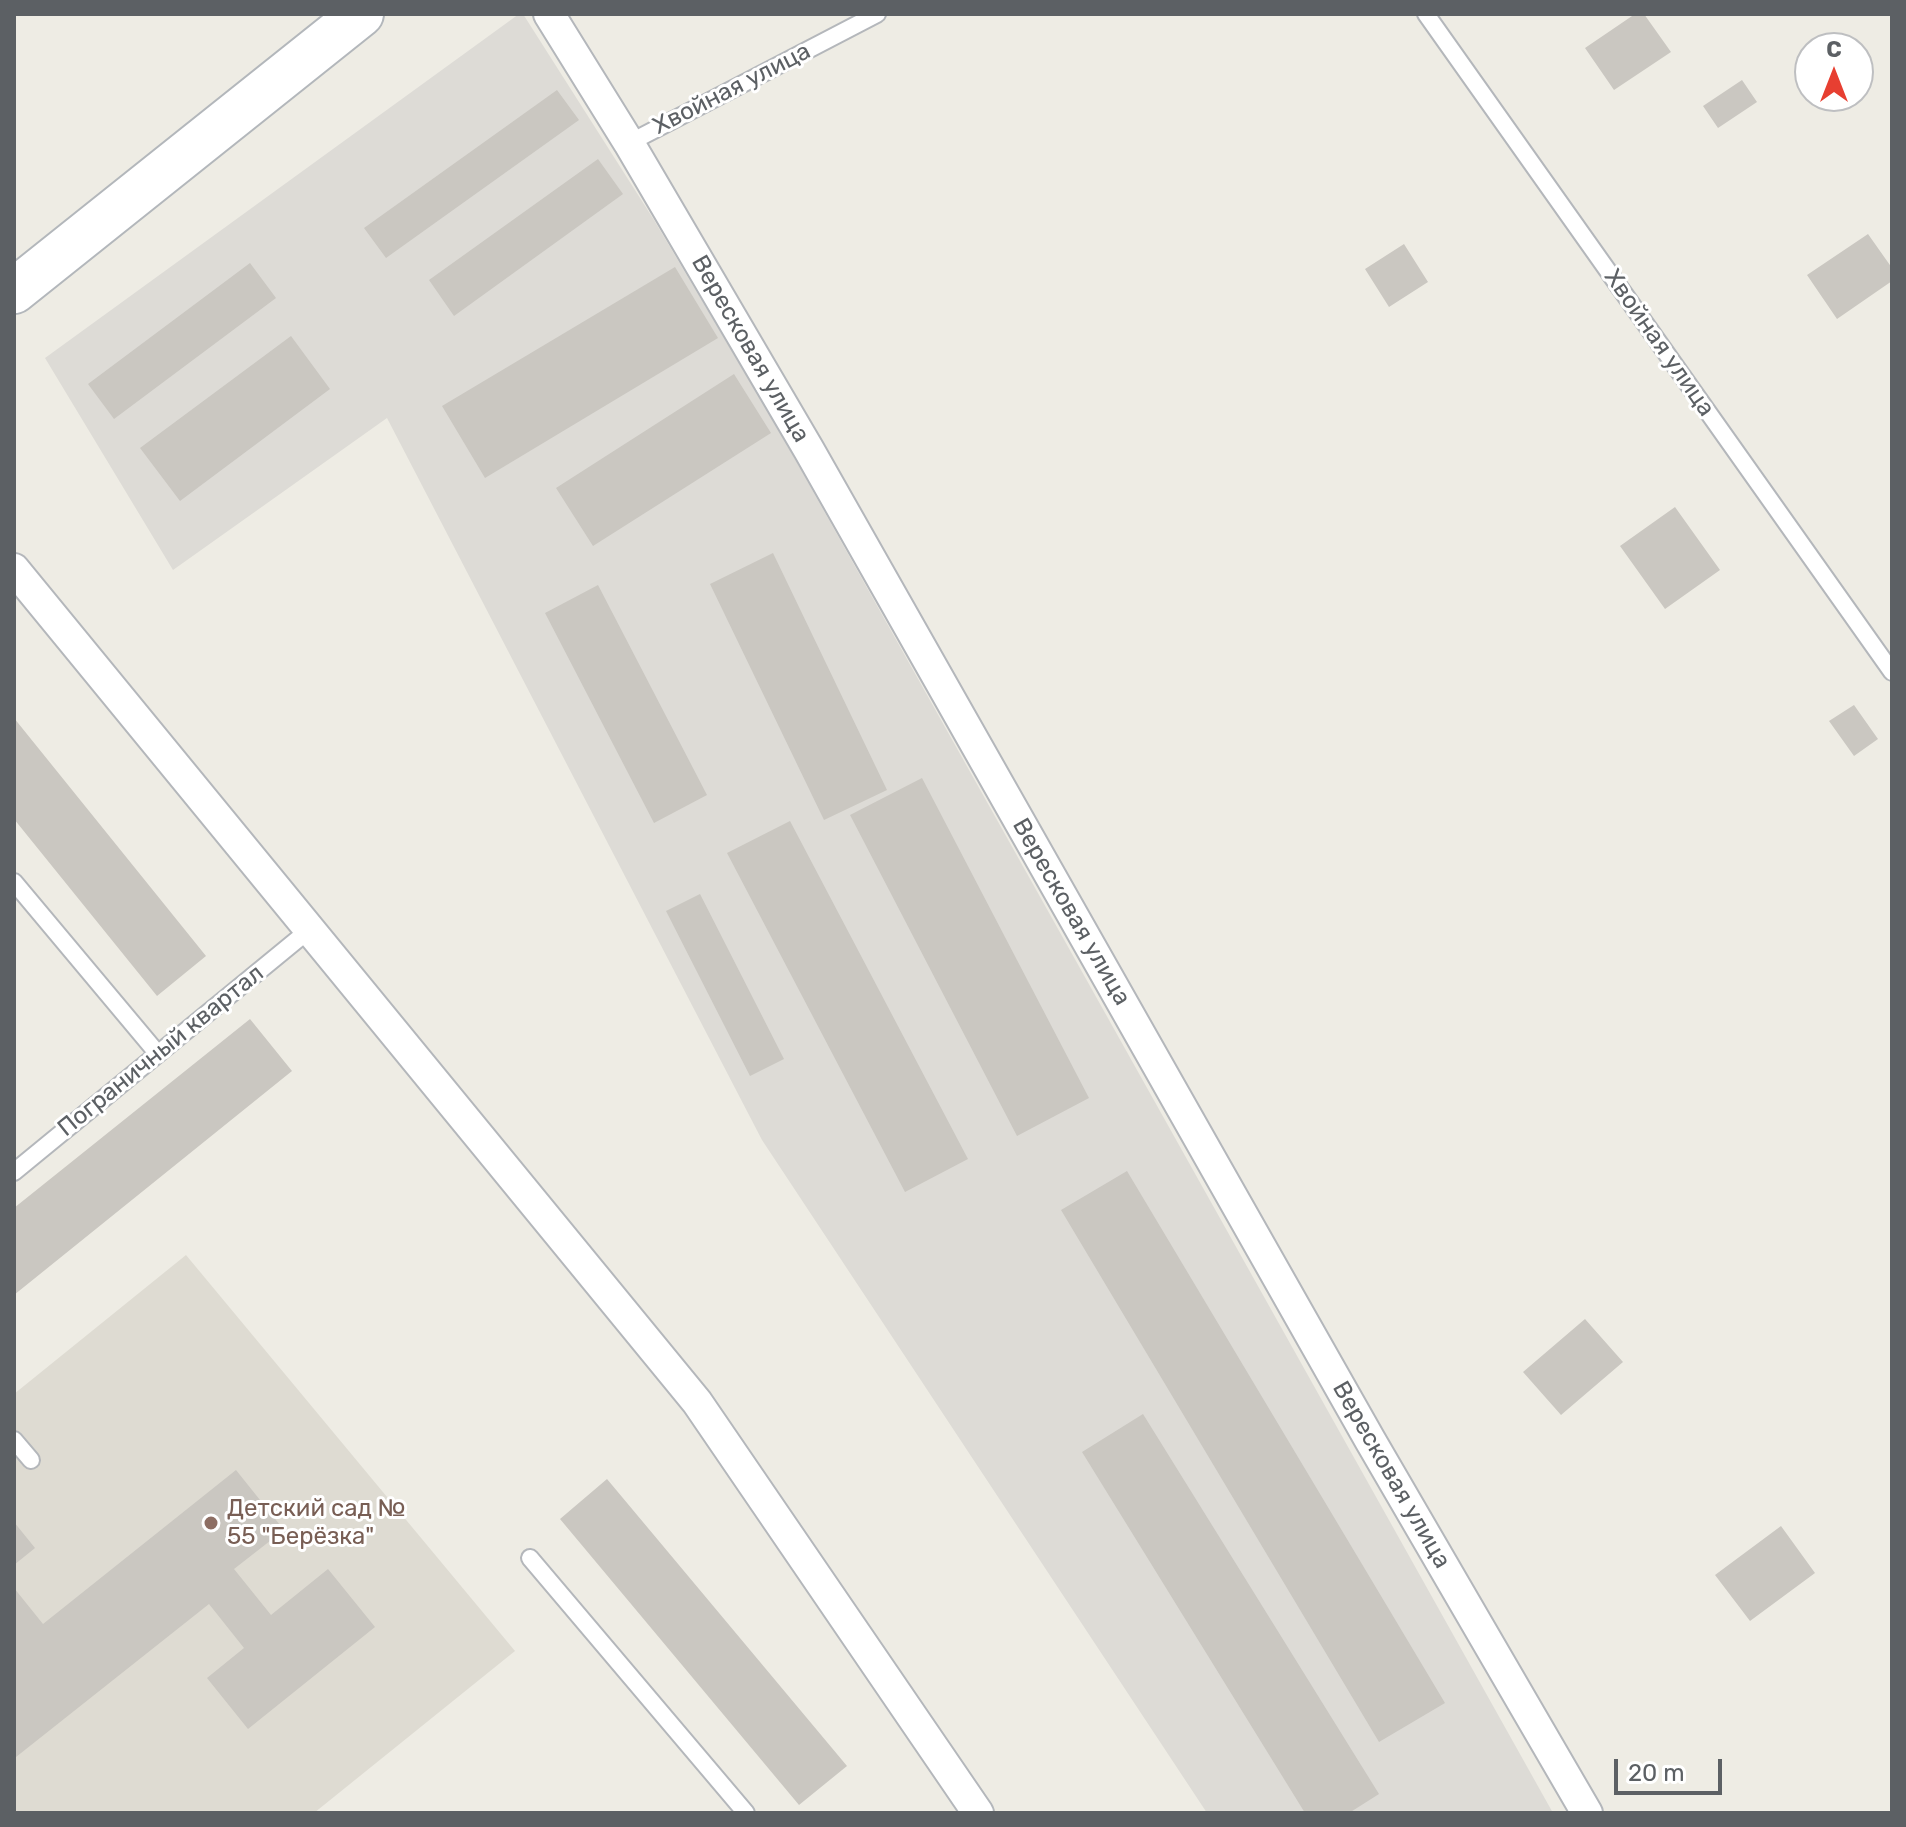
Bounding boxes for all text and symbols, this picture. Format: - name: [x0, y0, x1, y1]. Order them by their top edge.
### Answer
- north arrow: [1794, 32, 1874, 112]
- text: С: [1826, 36, 1842, 63]
- street label: Хвойная улица: [648, 37, 816, 141]
- street label: Вересковая улица: [685, 250, 815, 448]
- street label: Хвойная улица: [1598, 264, 1720, 422]
- street label: Вересковая улица: [1006, 813, 1136, 1011]
- street label: Пограничный квартал: [52, 959, 270, 1143]
- street label: Вересковая улица: [1326, 1376, 1456, 1574]
- place label: Детский сад № 55 "Берёзка": [227, 1495, 405, 1551]
- marker: Детский сад № 55 "Берёзка": [202, 1514, 220, 1532]
- scale bar: [1618, 1743, 1726, 1793]
- text: 20 m: [1628, 1759, 1685, 1787]

